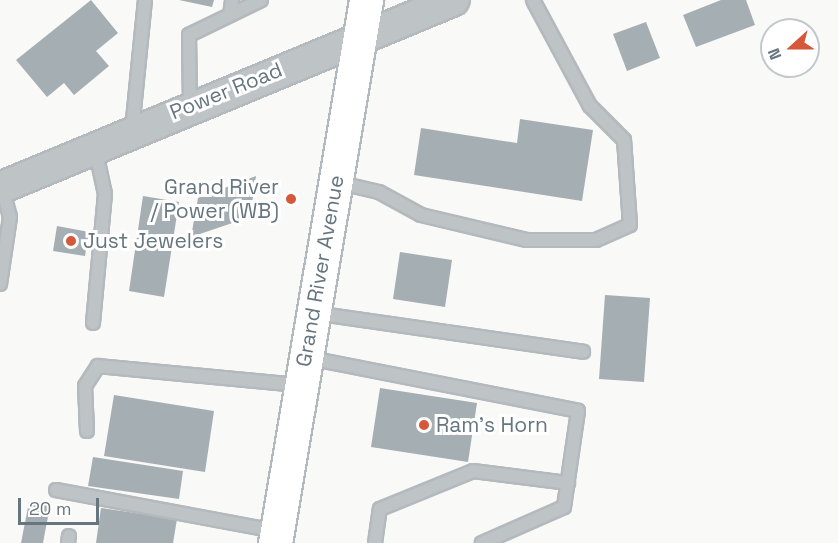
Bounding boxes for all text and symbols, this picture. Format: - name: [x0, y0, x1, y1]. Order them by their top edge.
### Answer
- north arrow: [760, 18, 820, 78]
- text: N: [763, 45, 786, 63]
- street label: Power Road: [166, 57, 286, 125]
- street label: Grand River Avenue: [291, 173, 349, 369]
- place label: Grand River / Power (WB): [150, 174, 279, 224]
- marker: Grand River / Power (WB): [284, 192, 298, 206]
- place label: Just Jewelers: [83, 228, 223, 254]
- marker: Just Jewelers: [64, 234, 78, 248]
- place label: Ram's Horn: [436, 412, 548, 438]
- marker: Ram's Horn: [417, 418, 431, 432]
- scale bar: [21, 486, 102, 524]
- text: 20 m: [29, 497, 72, 520]

